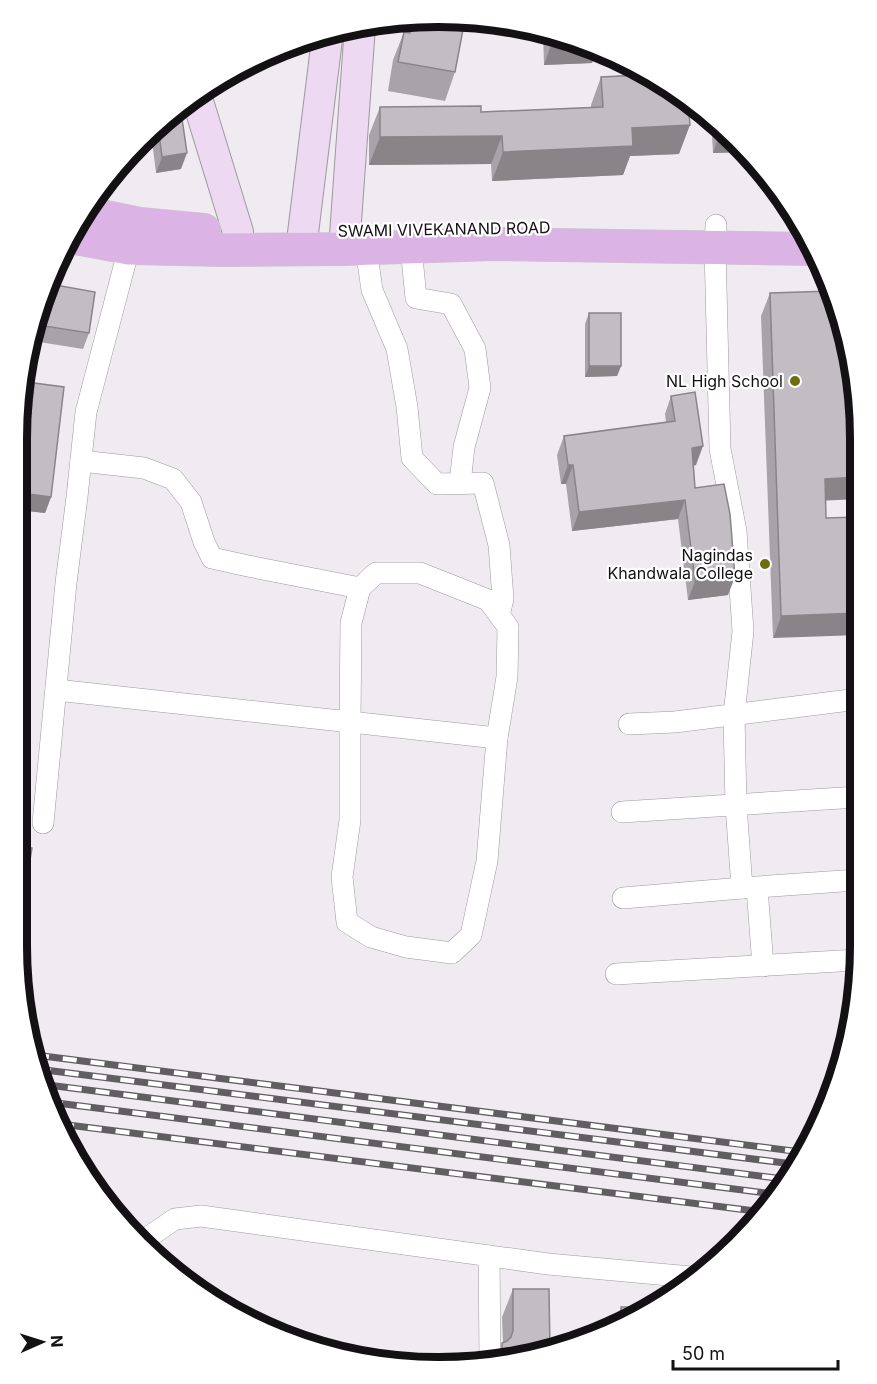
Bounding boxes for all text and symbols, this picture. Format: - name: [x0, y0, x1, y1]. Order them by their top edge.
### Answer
- street label: SWAMI VIVEKANAND ROAD: [337, 217, 551, 241]
- place label: NL High School: [666, 371, 783, 391]
- marker: NL High School: [788, 374, 802, 388]
- place label: Nagindas Khandwala College: [608, 545, 753, 583]
- marker: Nagindas Khandwala College: [758, 557, 772, 571]
- north arrow: [12, 1312, 72, 1372]
- scale bar: [673, 1333, 838, 1371]
- text: N: [47, 1335, 67, 1348]
- text: 50 m: [682, 1343, 725, 1364]

